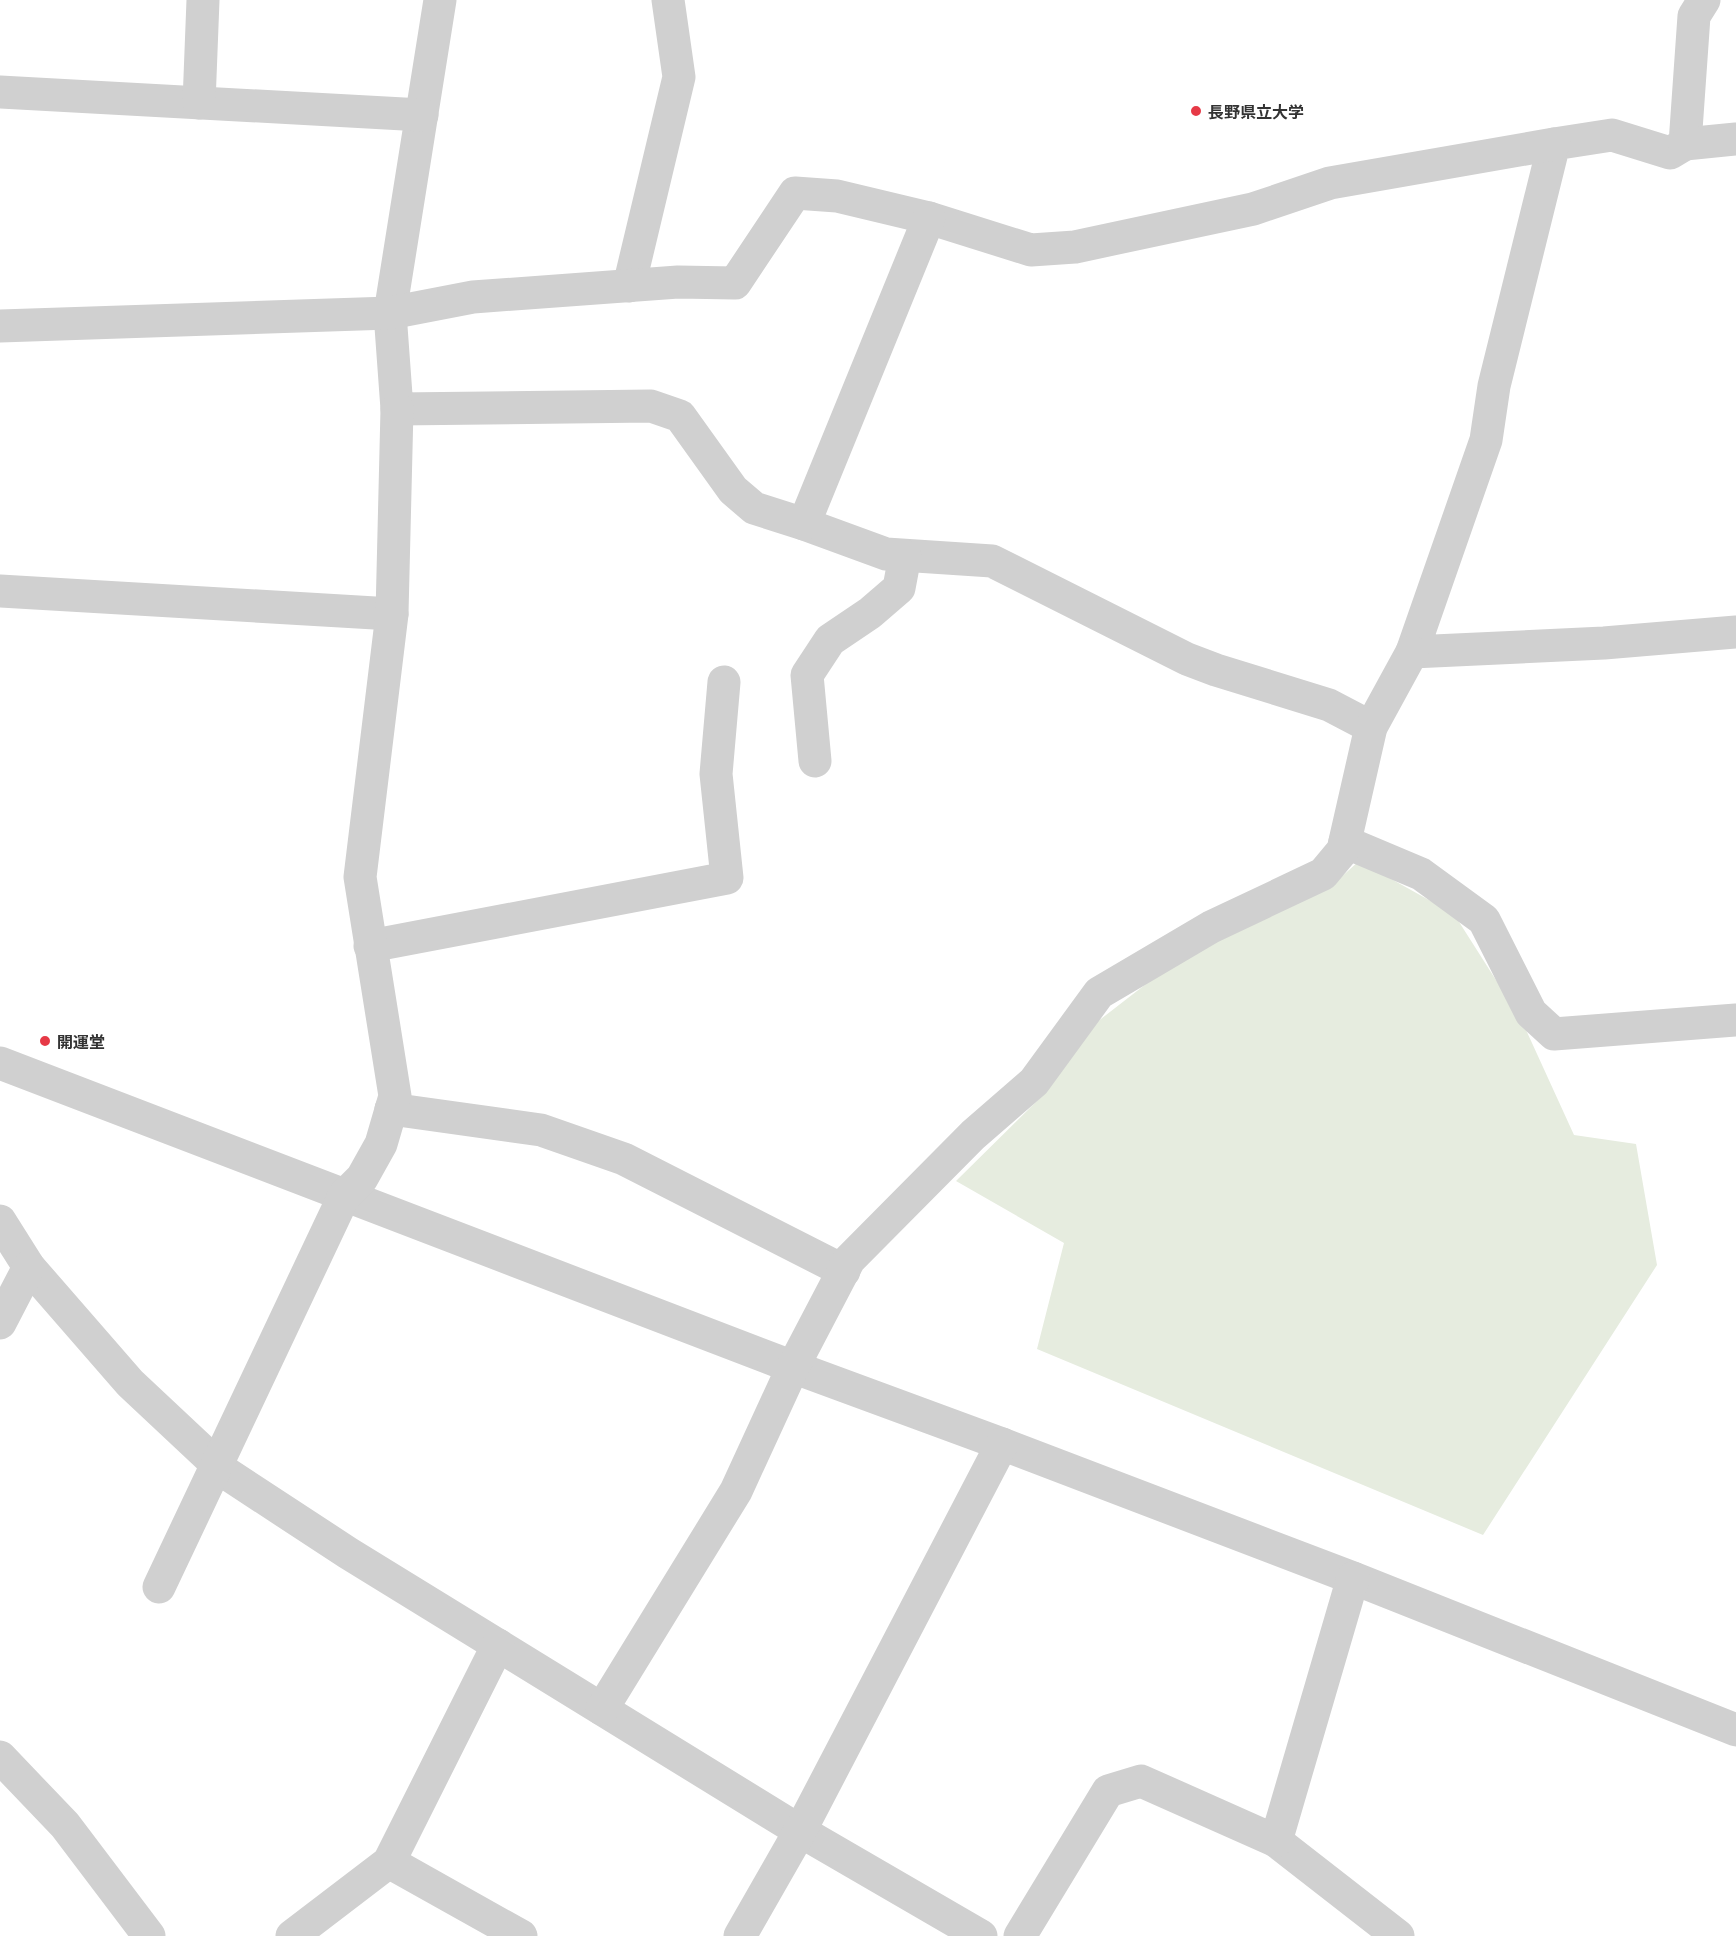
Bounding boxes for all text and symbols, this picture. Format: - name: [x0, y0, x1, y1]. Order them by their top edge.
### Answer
- place label: 長野県立大学: [1208, 102, 1304, 121]
- marker: 長野県立大学: [1189, 104, 1203, 118]
- place label: 開運堂: [57, 1032, 105, 1051]
- marker: 開運堂: [38, 1034, 52, 1048]

